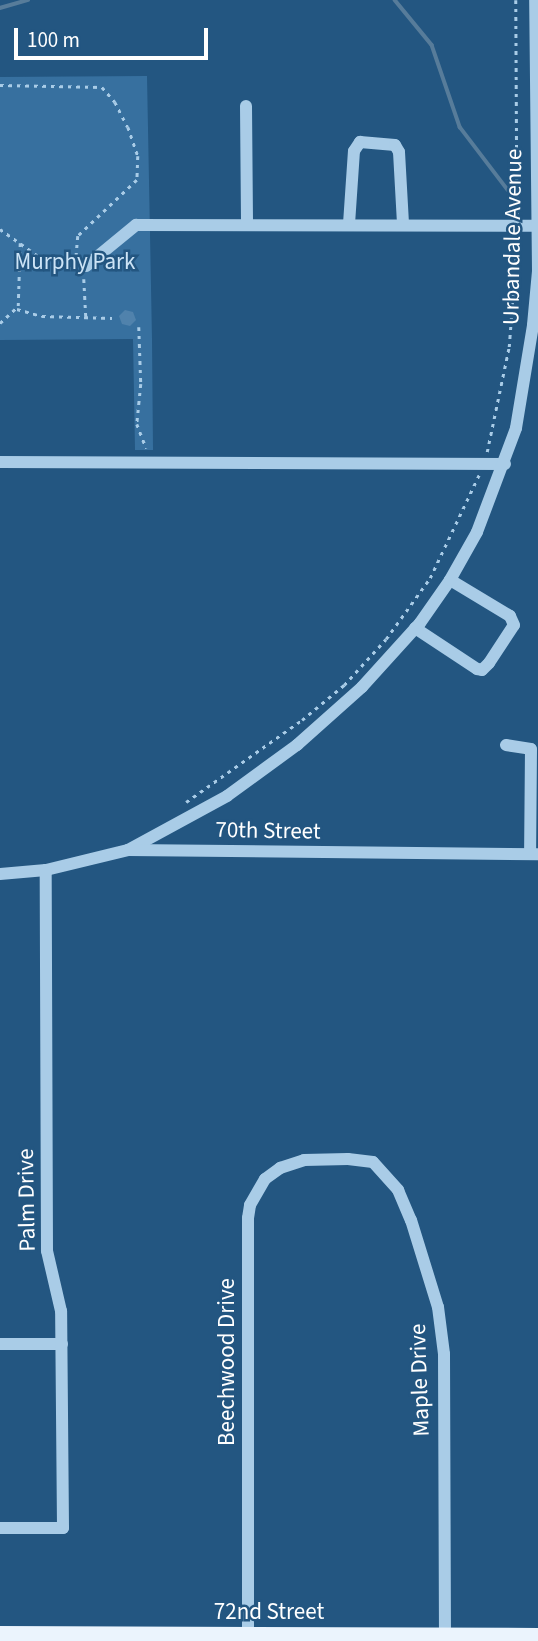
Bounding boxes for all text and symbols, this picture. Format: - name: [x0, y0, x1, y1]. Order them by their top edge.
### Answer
- scale bar: [18, 14, 212, 58]
- text: 100 m: [27, 25, 80, 55]
- street label: Urbandale Avenue: [498, 149, 528, 325]
- park label: Murphy Park: [15, 248, 135, 276]
- street label: 70th Street: [215, 816, 321, 846]
- street label: Palm Drive: [12, 1148, 42, 1252]
- street label: Beechwood Drive: [213, 1278, 241, 1446]
- street label: Maple Drive: [404, 1323, 436, 1437]
- street label: 72nd Street: [214, 1598, 324, 1626]

